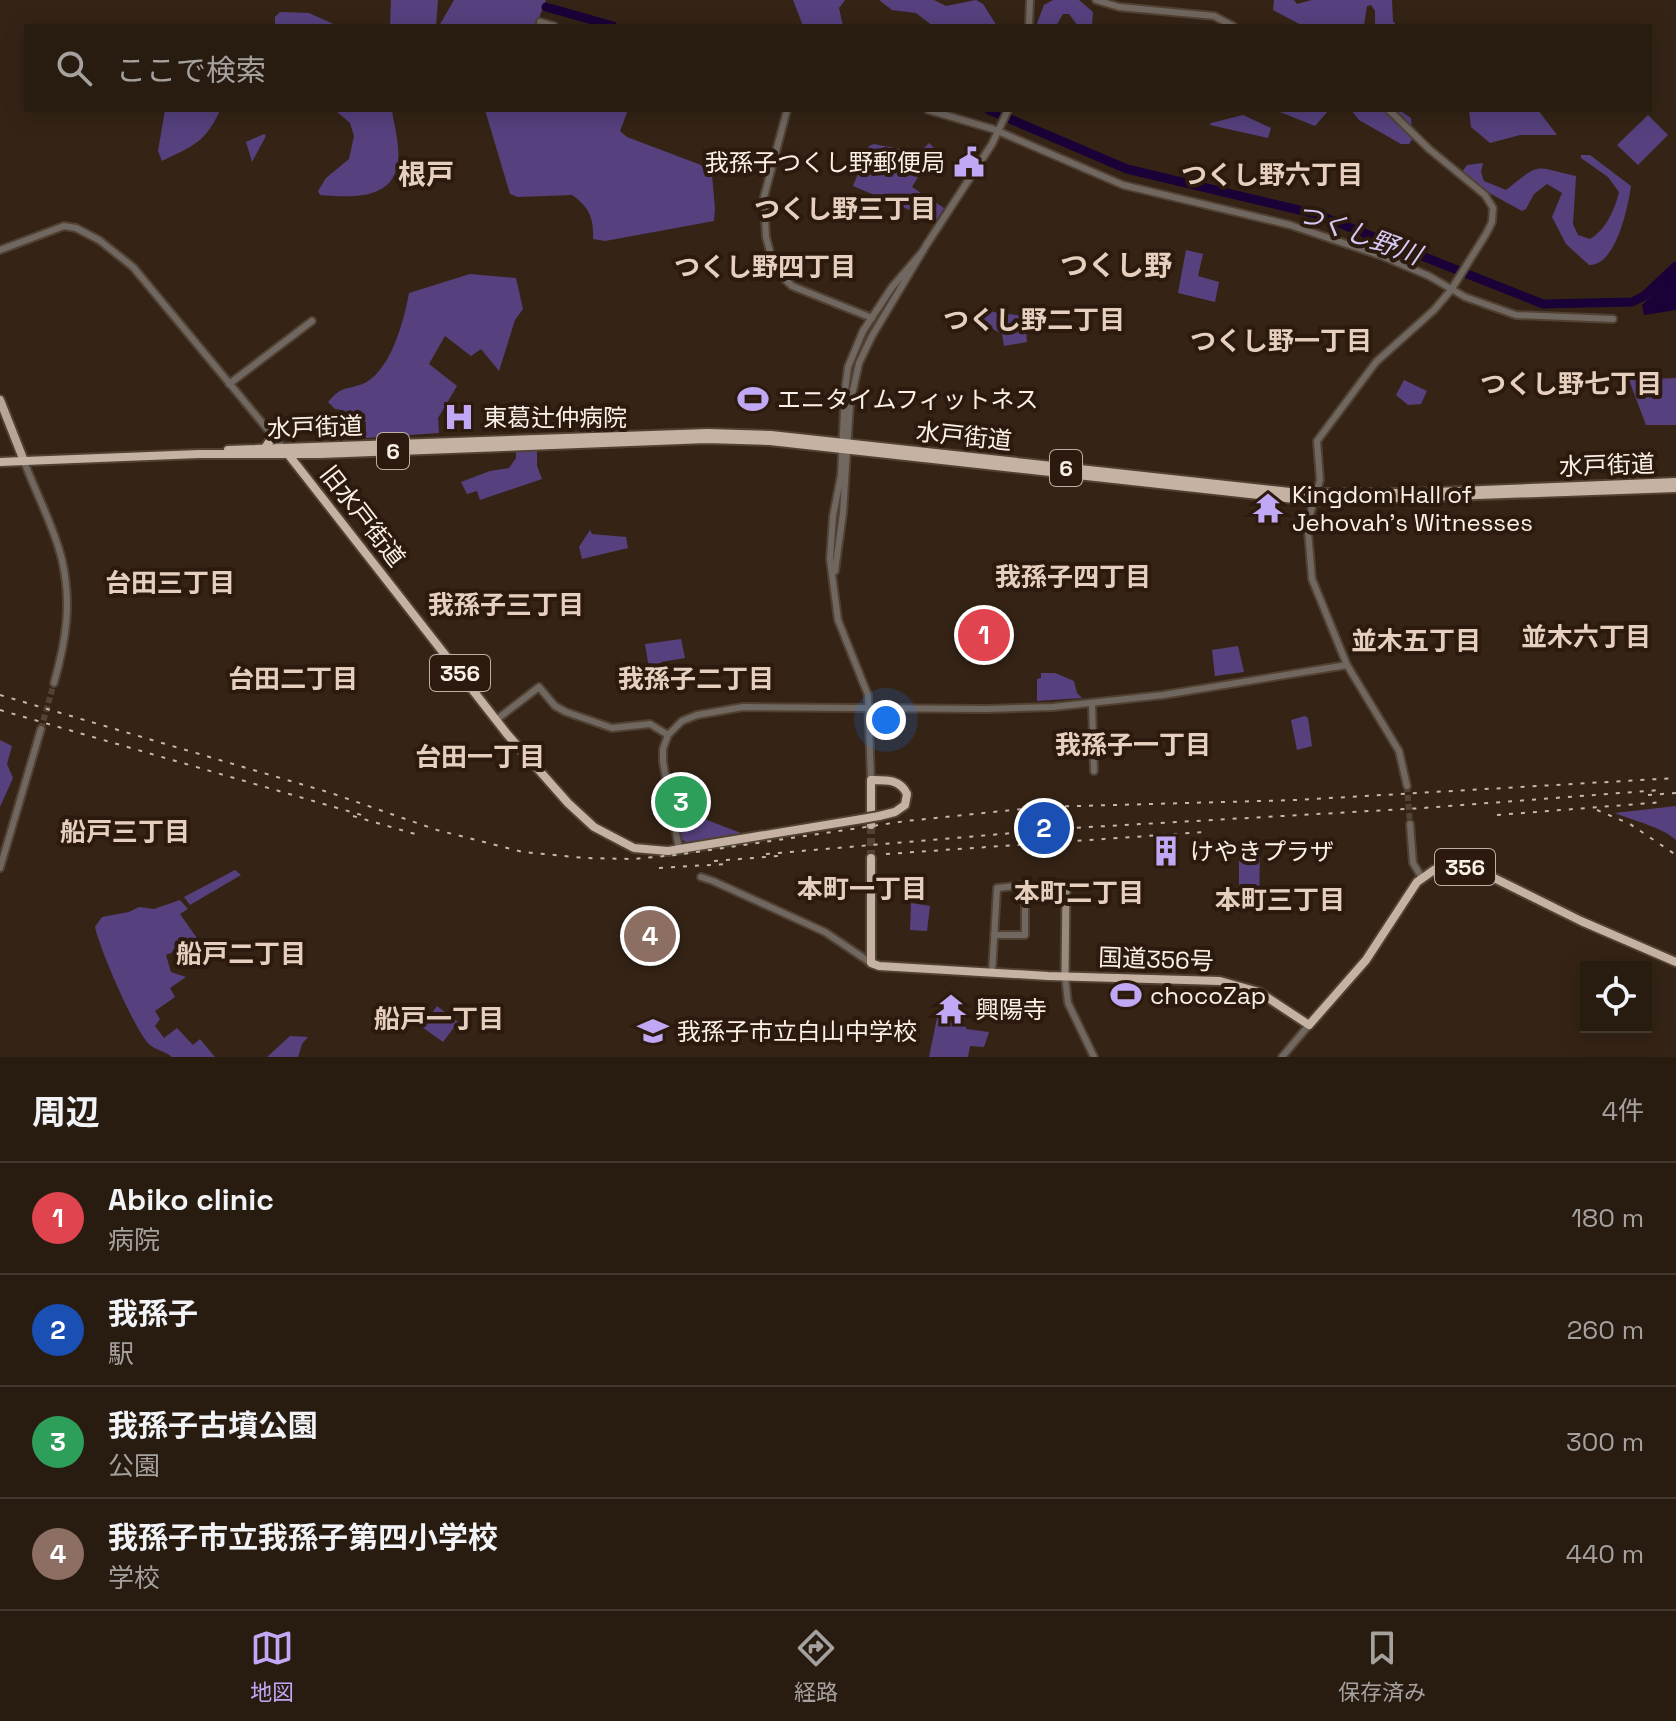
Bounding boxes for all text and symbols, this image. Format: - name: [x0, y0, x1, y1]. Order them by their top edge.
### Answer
- search box: [24, 24, 1652, 112]
- icon: search: [52, 46, 96, 90]
- text: ここで検索: [116, 51, 266, 90]
- public building icon: 我孫子つくし野郵便局: [952, 145, 986, 179]
- place label: 我孫子つくし野郵便局: [705, 147, 945, 178]
- district label: 根戸: [398, 156, 454, 192]
- district label: つくし野六丁目: [1181, 158, 1363, 192]
- district label: つくし野三丁目: [754, 192, 936, 226]
- water label: つくし野川: [1292, 196, 1429, 273]
- district label: つくし野: [1060, 247, 1172, 283]
- district label: つくし野四丁目: [674, 250, 856, 284]
- district label: つくし野二丁目: [943, 303, 1125, 337]
- district label: つくし野一丁目: [1190, 324, 1372, 358]
- district label: つくし野七丁目: [1480, 367, 1662, 401]
- sports icon: エニタイムフィットネス: [736, 382, 770, 416]
- place label: エニタイムフィットネス: [777, 384, 1039, 415]
- hospital icon: 東葛辻仲病院: [442, 400, 476, 434]
- place label: 東葛辻仲病院: [483, 402, 627, 433]
- street label: 水戸街道: [266, 410, 364, 444]
- street label: 水戸街道: [915, 416, 1013, 456]
- road number: 6: [377, 433, 409, 469]
- street label: 水戸街道: [1558, 448, 1656, 482]
- road number: 6: [1050, 450, 1082, 486]
- street label: 旧水戸街道: [314, 459, 412, 573]
- place label: Kingdom Hall of Jehovah's Witnesses: [1292, 479, 1533, 538]
- temple icon: Kingdom Hall of Jehovah's Witnesses: [1251, 491, 1285, 525]
- district label: 我孫子四丁目: [995, 560, 1151, 594]
- district label: 台田三丁目: [105, 566, 235, 600]
- district label: 我孫子三丁目: [428, 588, 584, 622]
- pin: 1: [958, 605, 1010, 665]
- district label: 並木六丁目: [1521, 620, 1651, 654]
- district label: 並木五丁目: [1351, 624, 1481, 658]
- road number: 356: [430, 655, 490, 691]
- district label: 台田二丁目: [228, 662, 358, 696]
- district label: 我孫子二丁目: [618, 662, 774, 696]
- your location: [866, 700, 906, 740]
- district label: 我孫子一丁目: [1055, 728, 1211, 762]
- district label: 台田一丁目: [415, 740, 545, 774]
- pin: 3: [655, 772, 707, 832]
- pin: 2: [1018, 798, 1070, 858]
- district label: 船戸三丁目: [60, 815, 190, 849]
- building icon: けやきプラザ: [1149, 834, 1183, 868]
- place label: けやきプラザ: [1190, 836, 1334, 867]
- road number: 356: [1435, 849, 1495, 885]
- district label: 本町一丁目: [797, 872, 927, 906]
- district label: 本町二丁目: [1014, 876, 1144, 910]
- district label: 本町三丁目: [1215, 883, 1345, 917]
- pin: 4: [624, 906, 676, 966]
- district label: 船戸二丁目: [176, 937, 306, 971]
- street label: 国道356号: [1098, 941, 1214, 977]
- map controls: [1580, 961, 1652, 1033]
- button: locate: [1580, 961, 1652, 1033]
- sports icon: chocoZap: [1109, 978, 1143, 1012]
- place label: chocoZap: [1150, 980, 1266, 1011]
- temple icon: 興陽寺: [934, 992, 968, 1026]
- place label: 興陽寺: [975, 994, 1047, 1025]
- district label: 船戸一丁目: [374, 1002, 504, 1036]
- school or university icon: 我孫子市立白山中学校: [636, 1014, 670, 1048]
- place label: 我孫子市立白山中学校: [677, 1016, 917, 1047]
- text: 周辺: [32, 1091, 100, 1134]
- text: 4件: [1602, 1094, 1644, 1128]
- text: Abiko clinic: [108, 1180, 274, 1219]
- text: 1: [52, 1201, 64, 1235]
- text: 180 m: [1571, 1201, 1644, 1235]
- text: 病院: [108, 1223, 160, 1257]
- text: 我孫子: [108, 1294, 198, 1333]
- text: 2: [50, 1313, 66, 1347]
- text: 260 m: [1567, 1313, 1644, 1347]
- text: 駅: [108, 1337, 134, 1371]
- text: 我孫子古墳公園: [108, 1406, 318, 1445]
- text: 3: [50, 1425, 66, 1459]
- text: 300 m: [1566, 1425, 1644, 1459]
- text: 公園: [108, 1449, 160, 1483]
- text: 我孫子市立我孫子第四小学校: [108, 1518, 498, 1557]
- text: 4: [50, 1537, 66, 1571]
- text: 440 m: [1566, 1537, 1644, 1571]
- text: 学校: [108, 1561, 160, 1595]
- tab: 地図: [250, 1626, 294, 1706]
- tab: 経路: [794, 1626, 838, 1706]
- tab: 保存済み: [1338, 1626, 1426, 1706]

